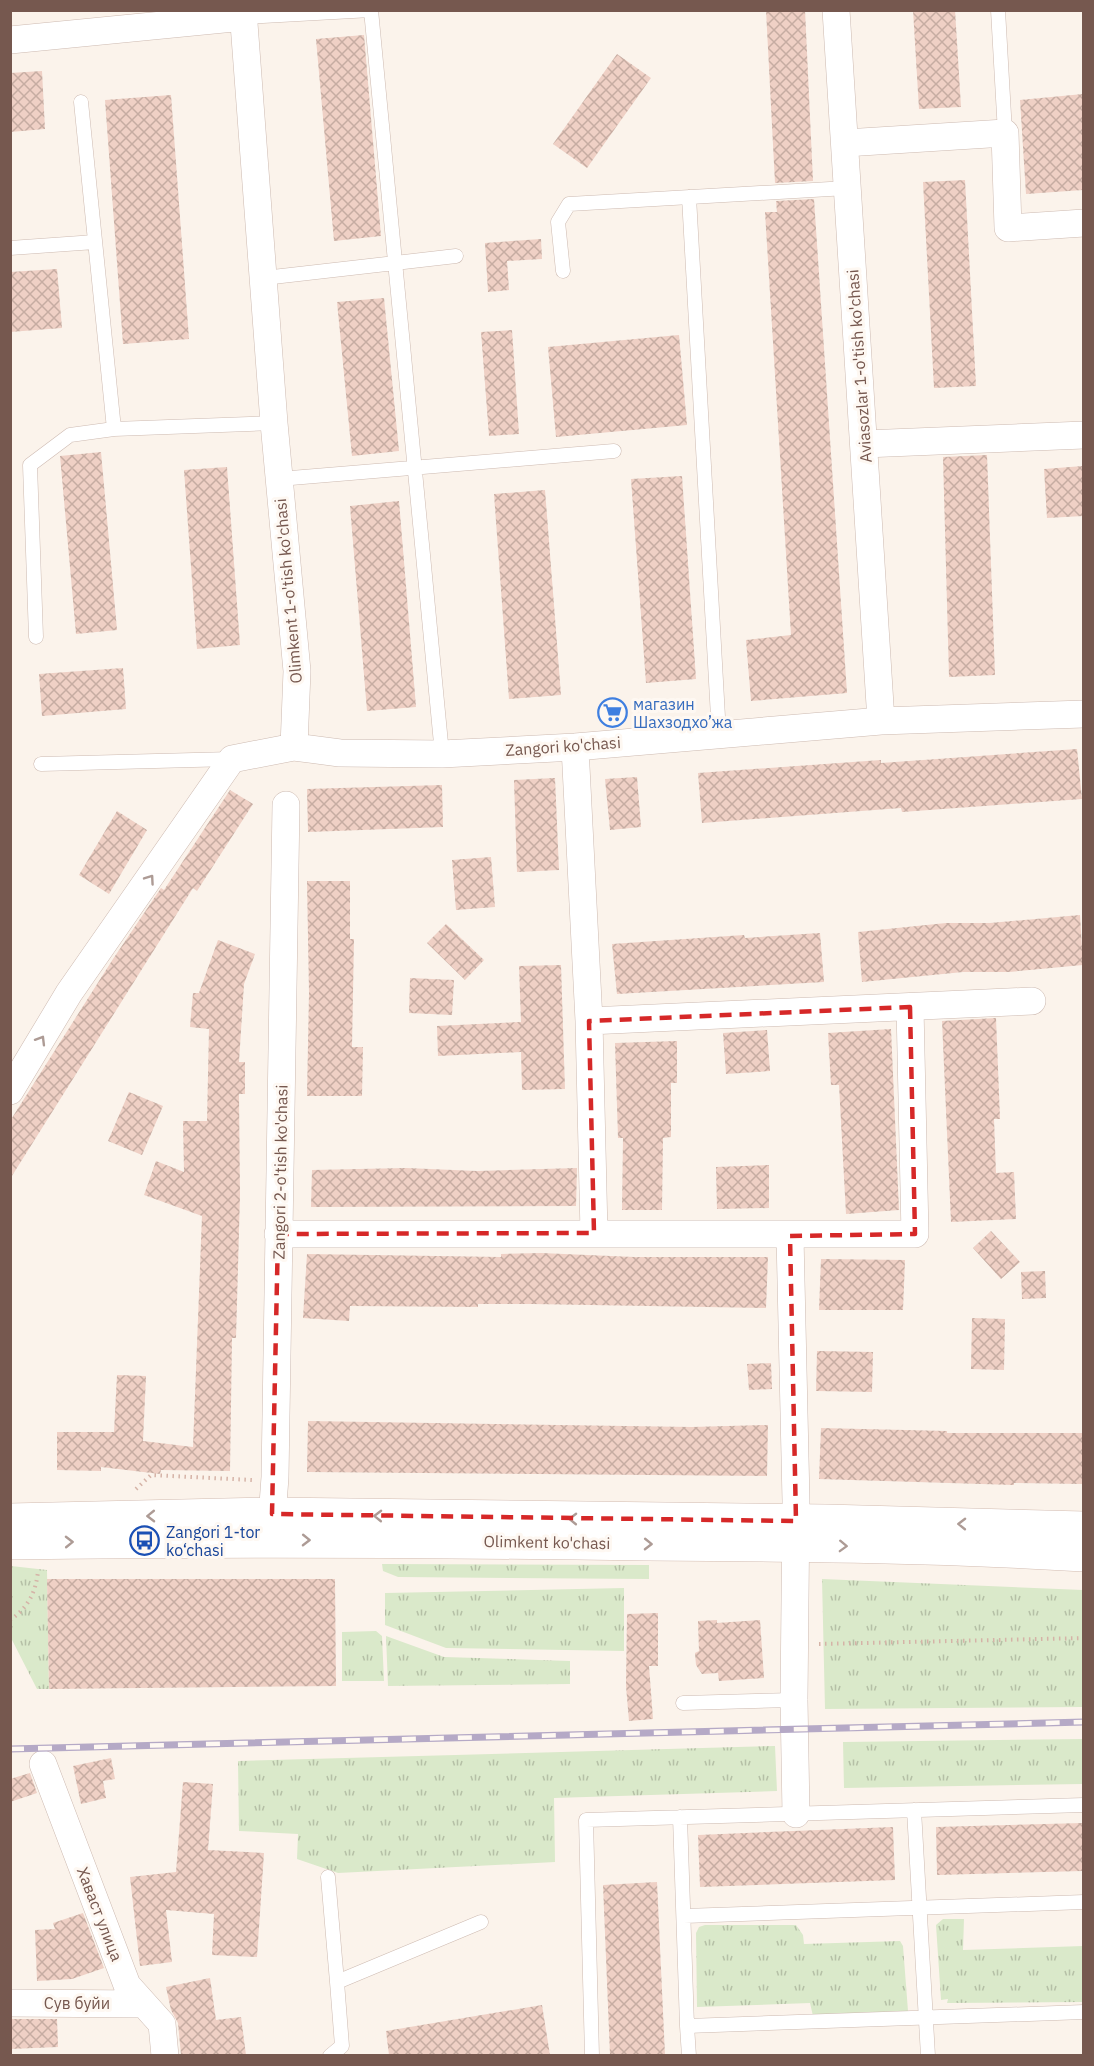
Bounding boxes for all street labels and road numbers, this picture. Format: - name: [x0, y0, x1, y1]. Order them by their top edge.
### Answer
- street label: Aviasozlar 1-o'tish ko'chasi: [842, 269, 876, 463]
- street label: Olimkent 1-o'tish ko'chasi: [270, 498, 306, 684]
- street label: Zangori ko'chasi: [505, 732, 621, 760]
- street label: Zangori 2-o'tish ko'chasi: [268, 1085, 292, 1259]
- street label: Olimkent ko'chasi: [483, 1531, 611, 1553]
- street label: Хаваст улица: [73, 1864, 127, 1964]
- street label: Сув буйи: [44, 1993, 110, 2013]

